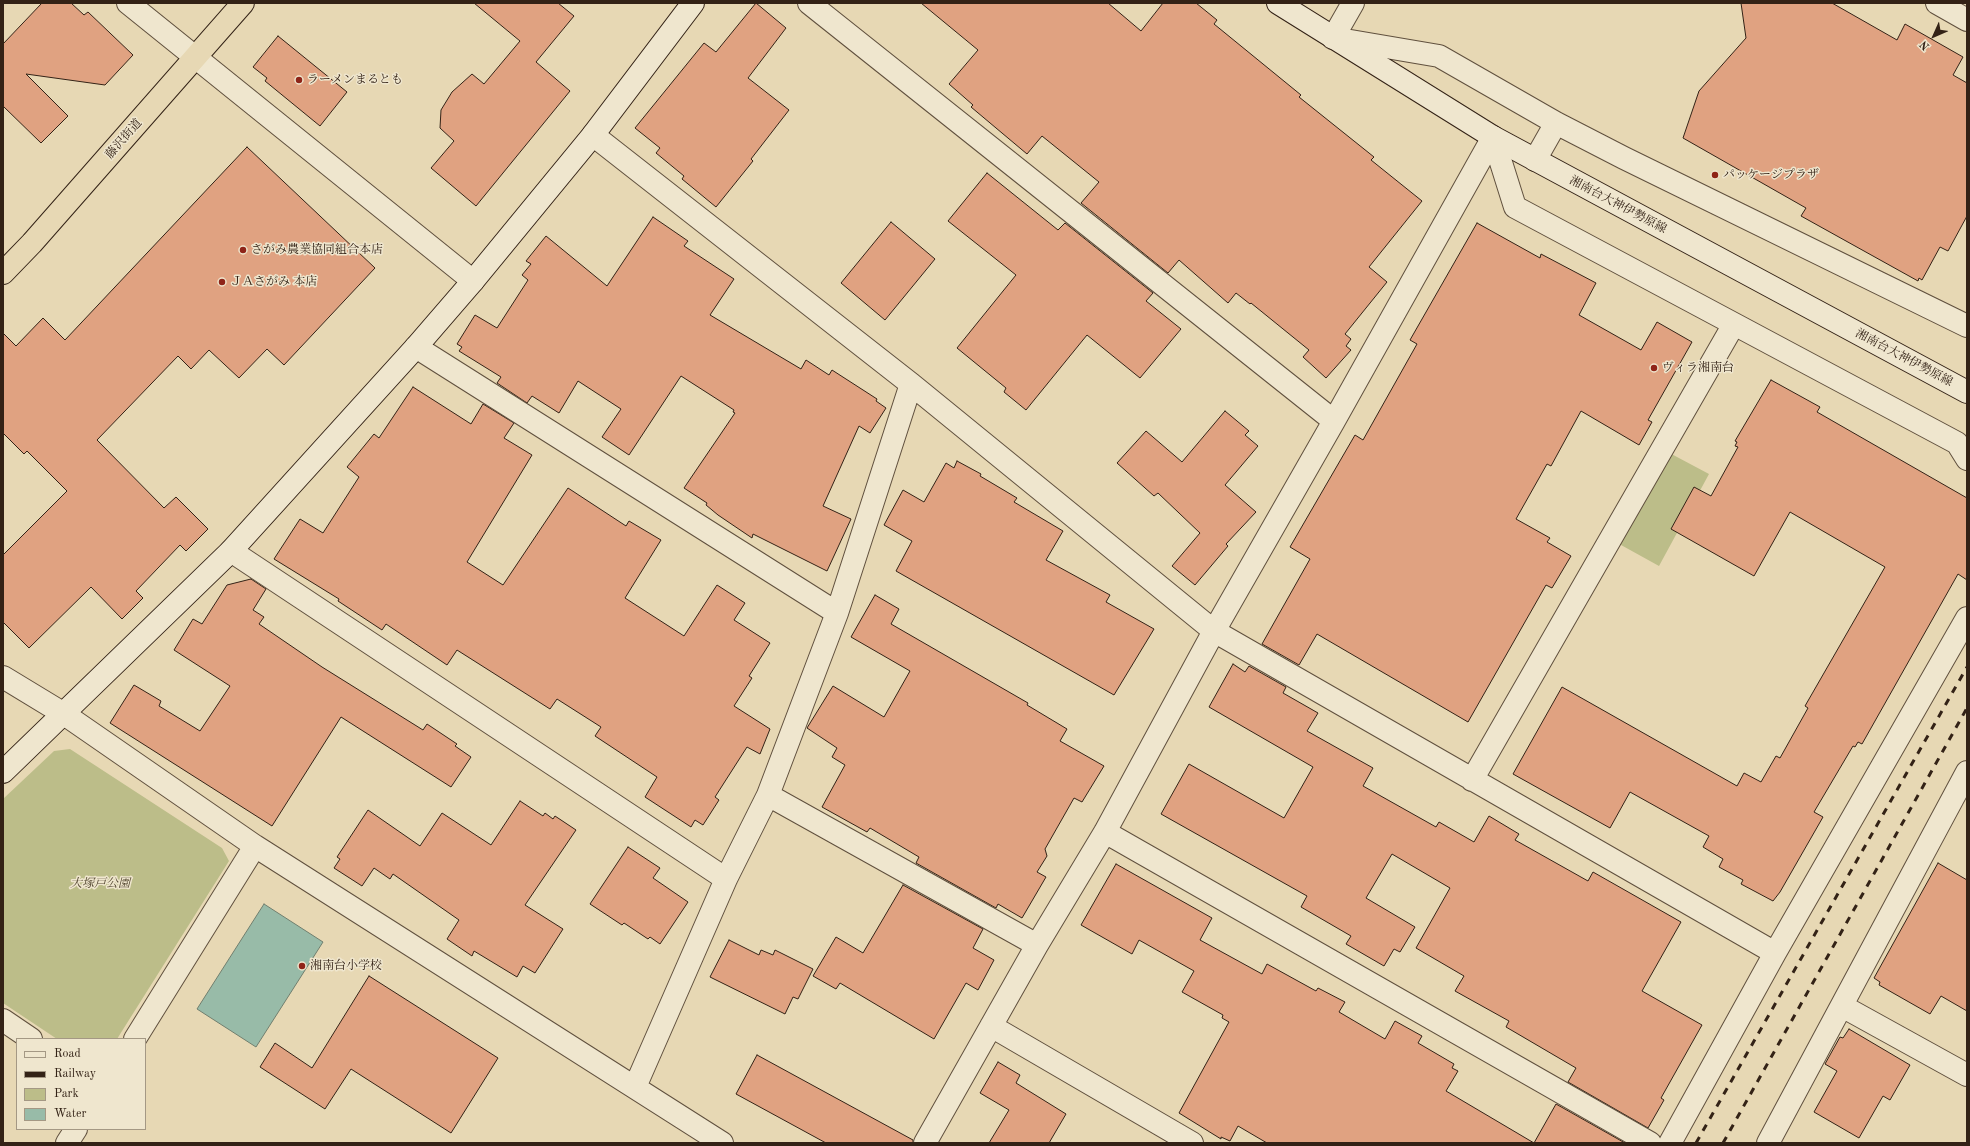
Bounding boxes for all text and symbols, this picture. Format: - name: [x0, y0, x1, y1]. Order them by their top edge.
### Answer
- north arrow: [1914, 16, 1954, 56]
- text: N: [1918, 38, 1932, 52]
- place label: ラーメンまるとも: [307, 73, 403, 87]
- marker: ラーメンまるとも: [294, 75, 304, 85]
- street label: 藤沢街道: [103, 116, 145, 162]
- place label: パッケージプラザ: [1723, 168, 1819, 182]
- marker: パッケージプラザ: [1710, 170, 1720, 180]
- street label: 湘南台大神伊勢原線: [1567, 173, 1669, 237]
- place label: さがみ農業協同組合本店: [251, 243, 383, 257]
- marker: さがみ農業協同組合本店: [238, 245, 248, 255]
- place label: ＪＡさがみ 本店: [230, 275, 317, 289]
- marker: ＪＡさがみ 本店: [217, 277, 227, 287]
- street label: 湘南台大神伊勢原線: [1853, 326, 1955, 390]
- place label: ヴィラ湘南台: [1662, 361, 1734, 375]
- marker: ヴィラ湘南台: [1649, 363, 1659, 373]
- park label: 大塚戸公園: [70, 877, 130, 891]
- place label: 湘南台小学校: [310, 959, 382, 973]
- marker: 湘南台小学校: [297, 961, 307, 971]
- legend: [16, 1038, 146, 1130]
- text: Road: [54, 1048, 81, 1060]
- text: Railway: [54, 1068, 96, 1080]
- text: Park: [54, 1088, 79, 1100]
- text: Water: [54, 1108, 86, 1120]

